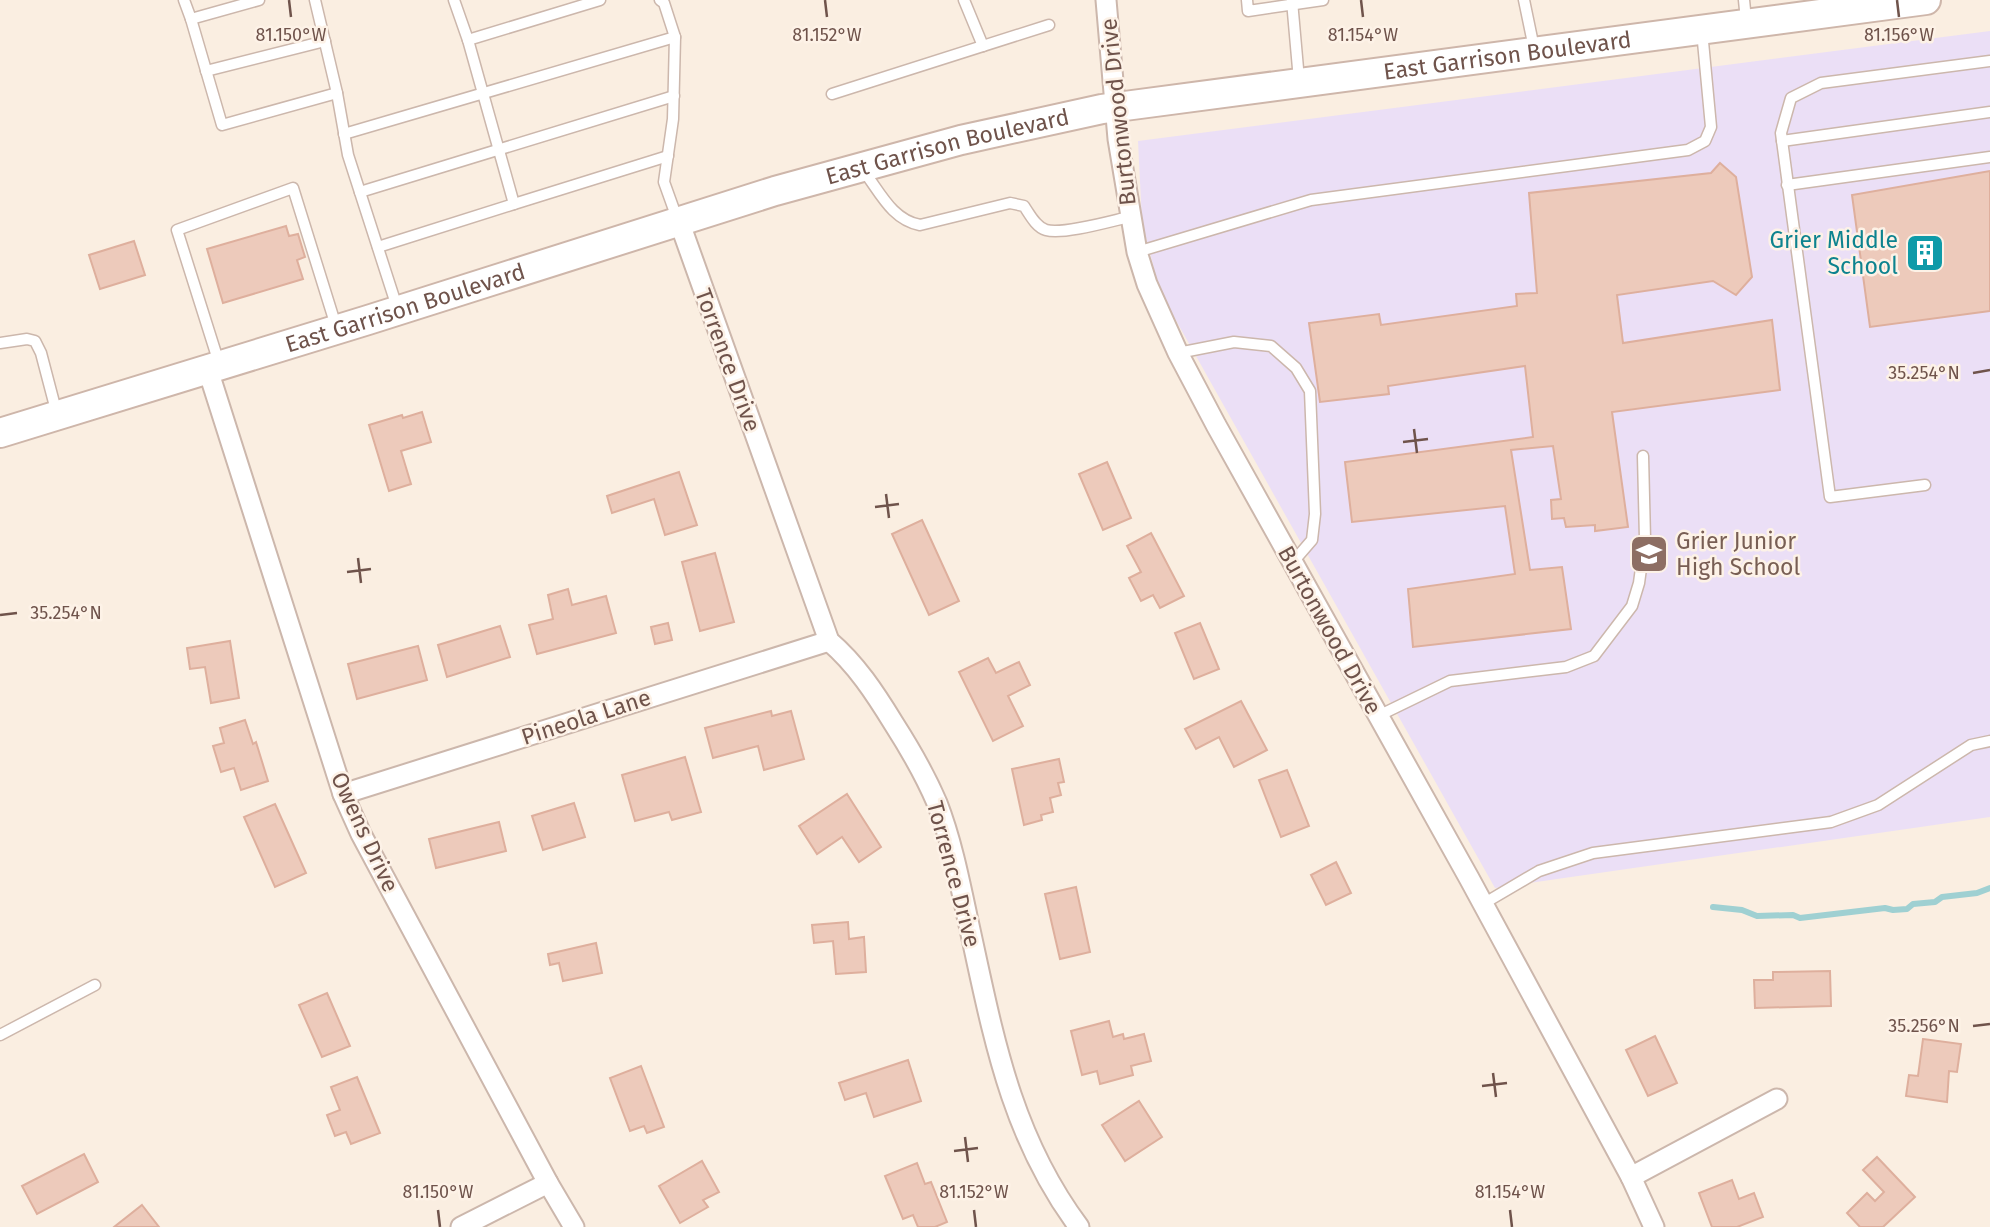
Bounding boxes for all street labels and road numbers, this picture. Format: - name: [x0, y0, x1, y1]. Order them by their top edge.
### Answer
- street label: Burtonwood Drive: [1094, 17, 1142, 207]
- street label: East Garrison Boulevard: [1382, 25, 1633, 86]
- street label: East Garrison Boulevard: [823, 103, 1072, 190]
- street label: East Garrison Boulevard: [282, 257, 529, 359]
- street label: Torrence Drive: [689, 285, 767, 435]
- street label: Burtonwood Drive: [1272, 541, 1388, 719]
- street label: Pineola Lane: [518, 683, 654, 751]
- street label: Owens Drive: [325, 768, 405, 896]
- street label: Torrence Drive: [921, 798, 987, 950]

